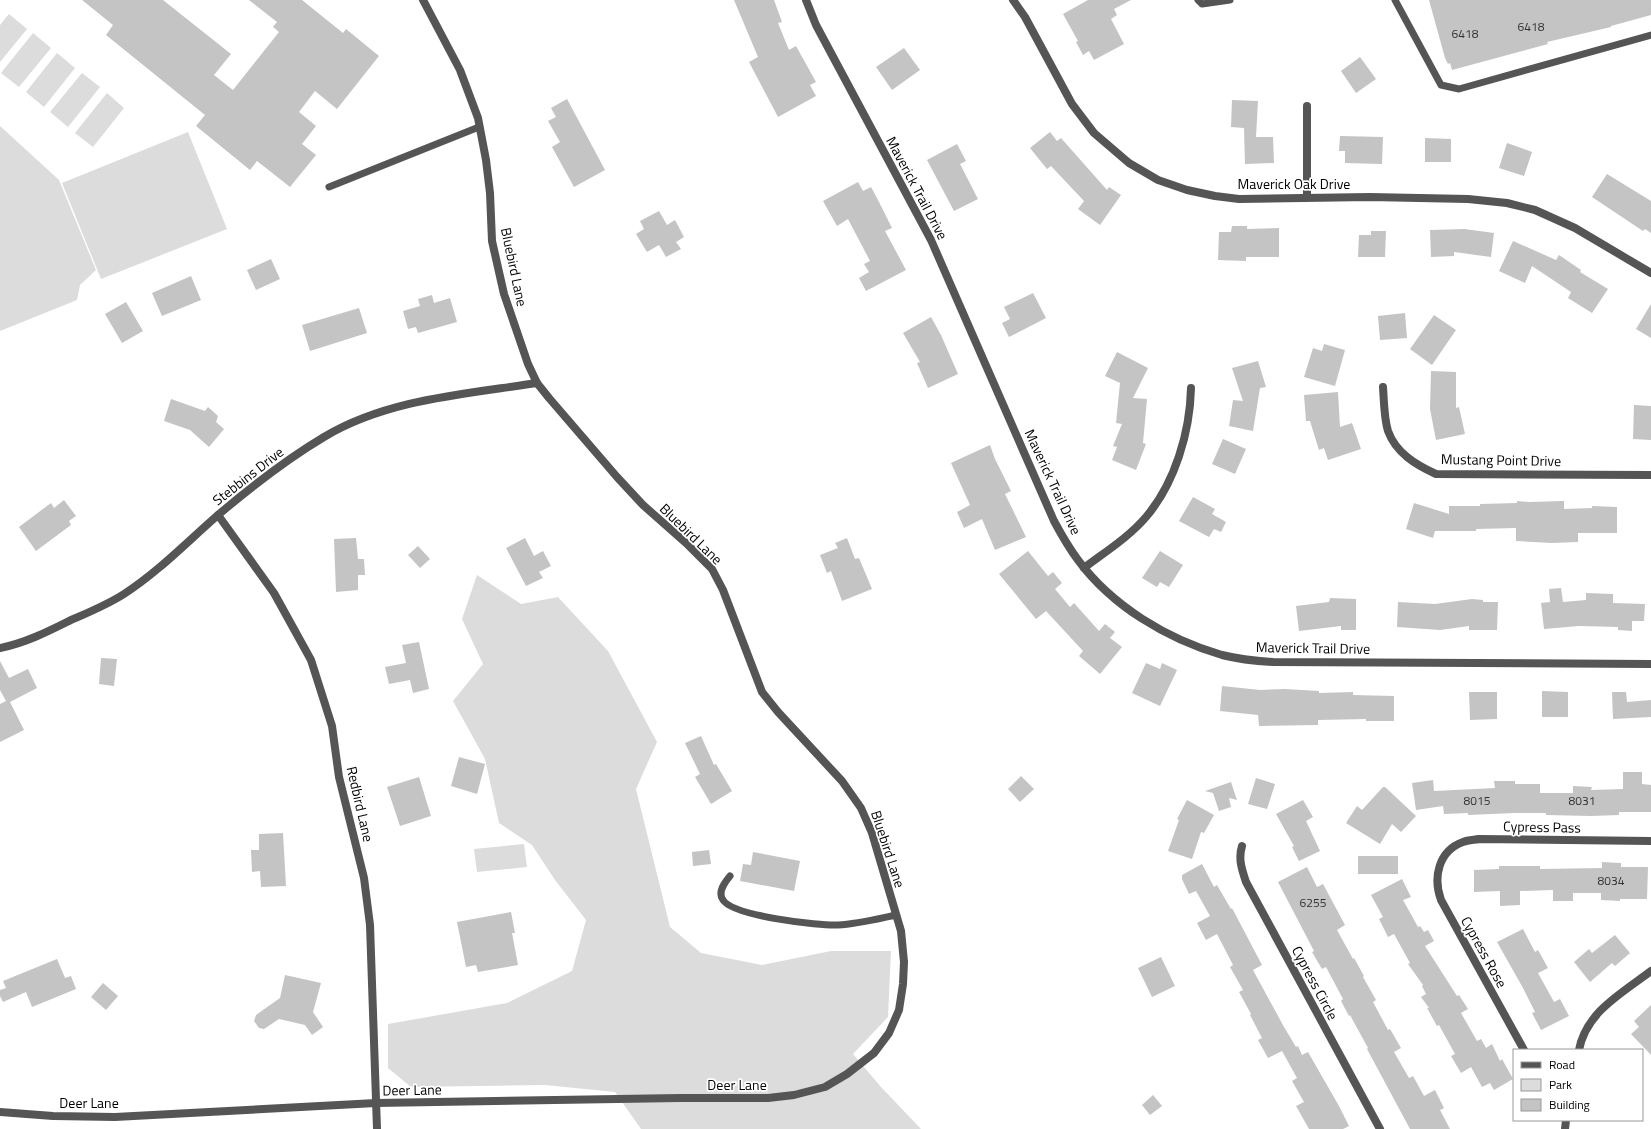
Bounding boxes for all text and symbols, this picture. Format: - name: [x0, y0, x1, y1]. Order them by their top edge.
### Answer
- house number: 6418: [1518, 17, 1545, 36]
- house number: 6418: [1452, 24, 1479, 43]
- street label: Maverick Trail Drive: [881, 132, 954, 243]
- street label: Maverick Oak Drive: [1238, 173, 1350, 194]
- street label: Bluebird Lane: [496, 225, 533, 308]
- street label: Maverick Trail Drive: [1020, 426, 1087, 538]
- street label: Stebbins Drive: [208, 441, 288, 510]
- street label: Mustang Point Drive: [1441, 448, 1561, 471]
- street label: Bluebird Lane: [655, 498, 728, 569]
- street label: Maverick Trail Drive: [1256, 636, 1370, 659]
- street label: Redbird Lane: [342, 764, 379, 844]
- house number: 8015: [1464, 791, 1491, 810]
- house number: 8031: [1569, 791, 1595, 810]
- street label: Bluebird Lane: [866, 807, 911, 890]
- street label: Cypress Pass: [1503, 815, 1581, 838]
- house number: 8034: [1598, 871, 1625, 890]
- house number: 6255: [1300, 893, 1327, 912]
- street label: Cypress Rose: [1456, 912, 1513, 991]
- street label: Cypress Circle: [1287, 942, 1344, 1024]
- legend: [1513, 1049, 1643, 1121]
- text: Road: [1549, 1055, 1575, 1074]
- street label: Deer Lane: [707, 1074, 767, 1095]
- text: Park: [1549, 1075, 1572, 1094]
- street label: Deer Lane: [382, 1078, 442, 1101]
- street label: Deer Lane: [59, 1092, 119, 1113]
- text: Building: [1549, 1095, 1590, 1114]

